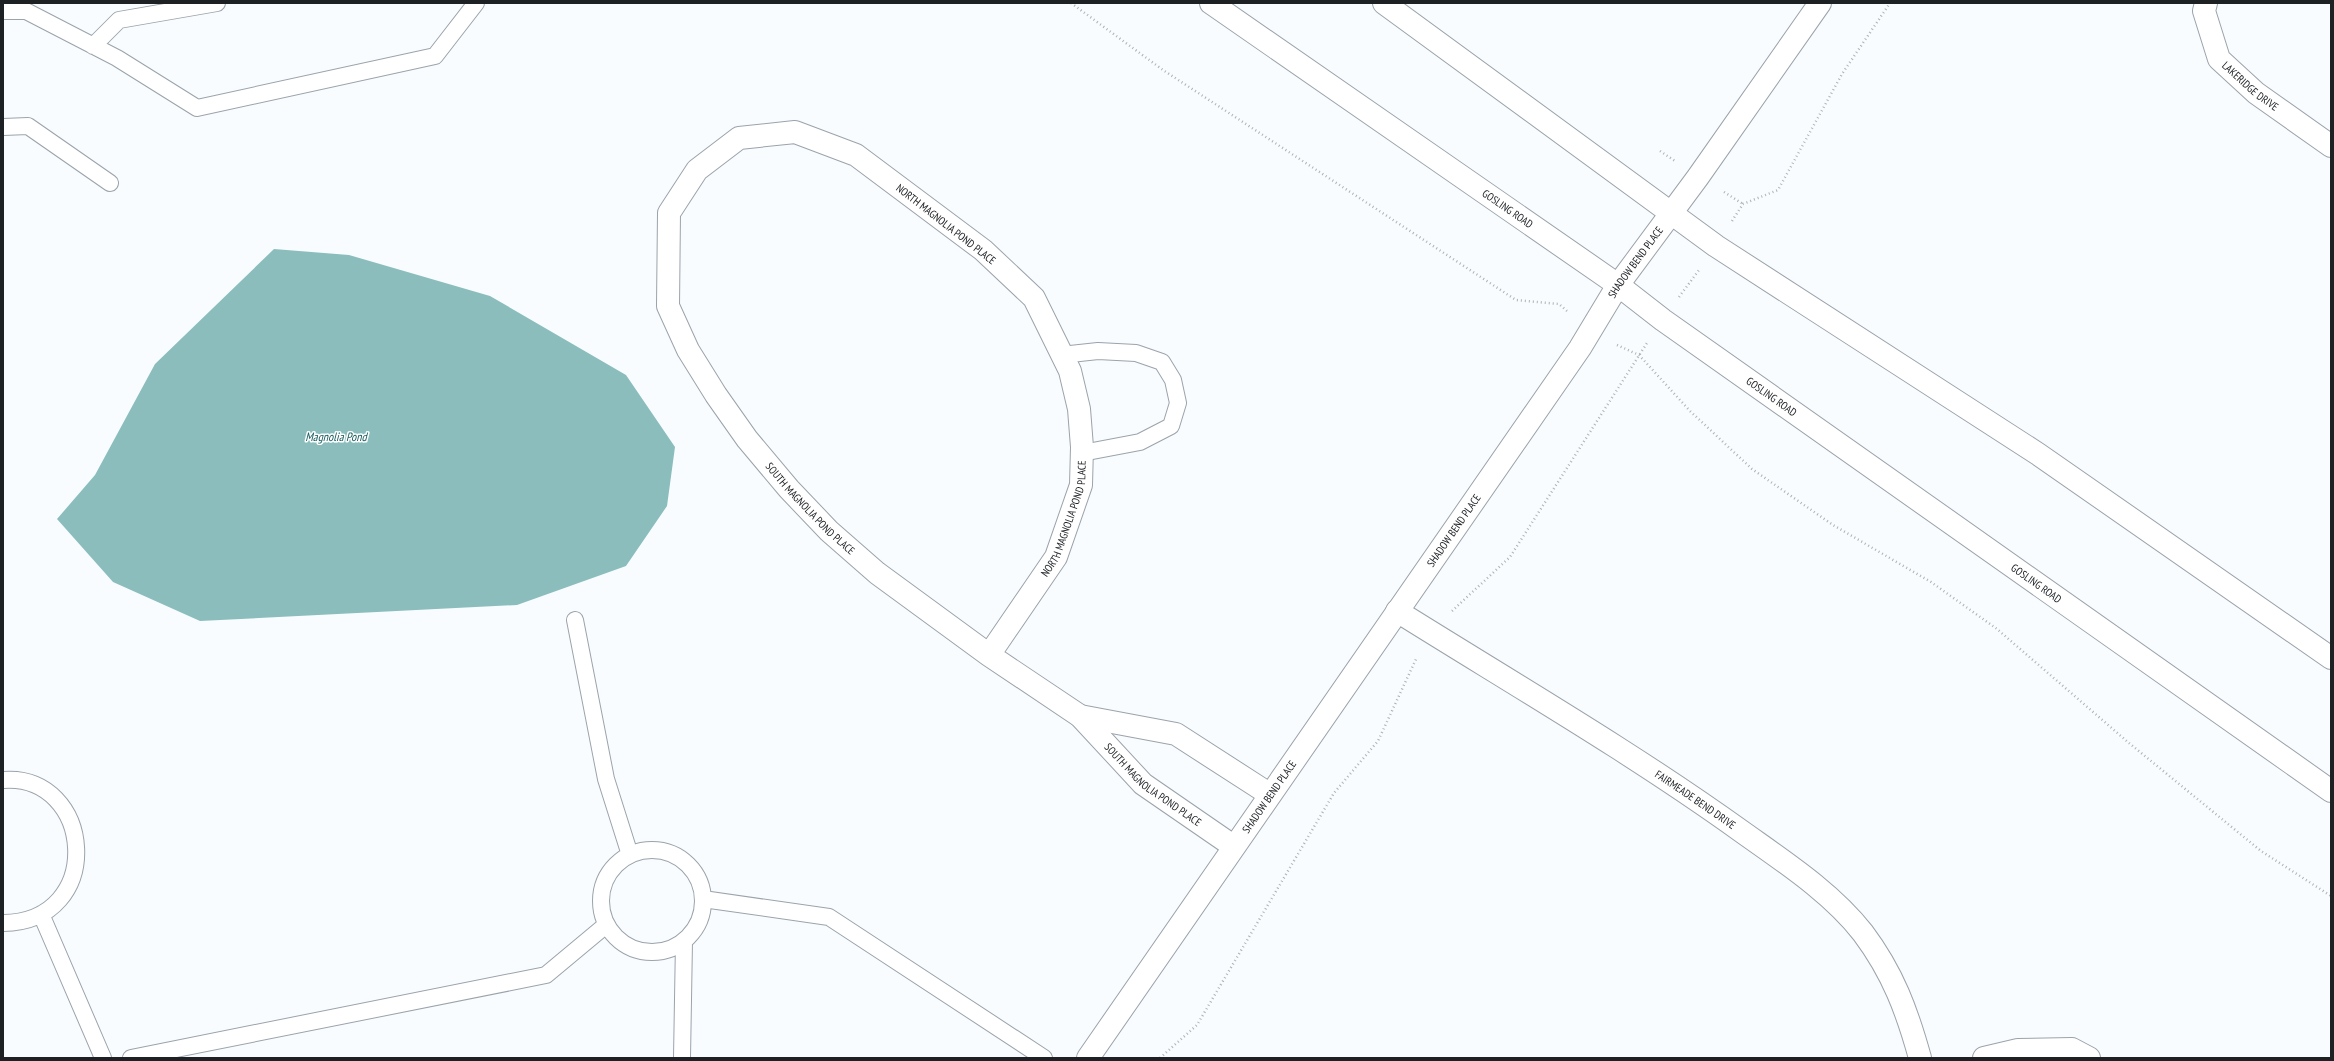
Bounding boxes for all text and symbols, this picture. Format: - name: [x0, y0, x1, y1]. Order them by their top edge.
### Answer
- street label: LAKERIDGE DRIVE: [2219, 58, 2282, 114]
- street label: NORTH MAGNOLIA POND PLACE: [893, 181, 999, 267]
- street label: GOSLING ROAD: [1480, 186, 1536, 231]
- street label: SHADOW BEND PLACE: [1605, 223, 1666, 301]
- street label: GOSLING ROAD: [1744, 374, 1800, 419]
- water label: Magnolia Pond: [305, 429, 369, 444]
- street label: SOUTH MAGNOLIA POND PLACE: [763, 460, 858, 558]
- street label: NORTH MAGNOLIA POND PLACE: [1038, 460, 1089, 579]
- street label: SHADOW BEND PLACE: [1424, 491, 1484, 569]
- street label: GOSLING ROAD: [2008, 561, 2065, 606]
- street label: SOUTH MAGNOLIA POND PLACE: [1102, 740, 1204, 829]
- street label: SHADOW BEND PLACE: [1239, 757, 1299, 836]
- street label: FAIRMEADE BEND DRIVE: [1652, 767, 1739, 832]

